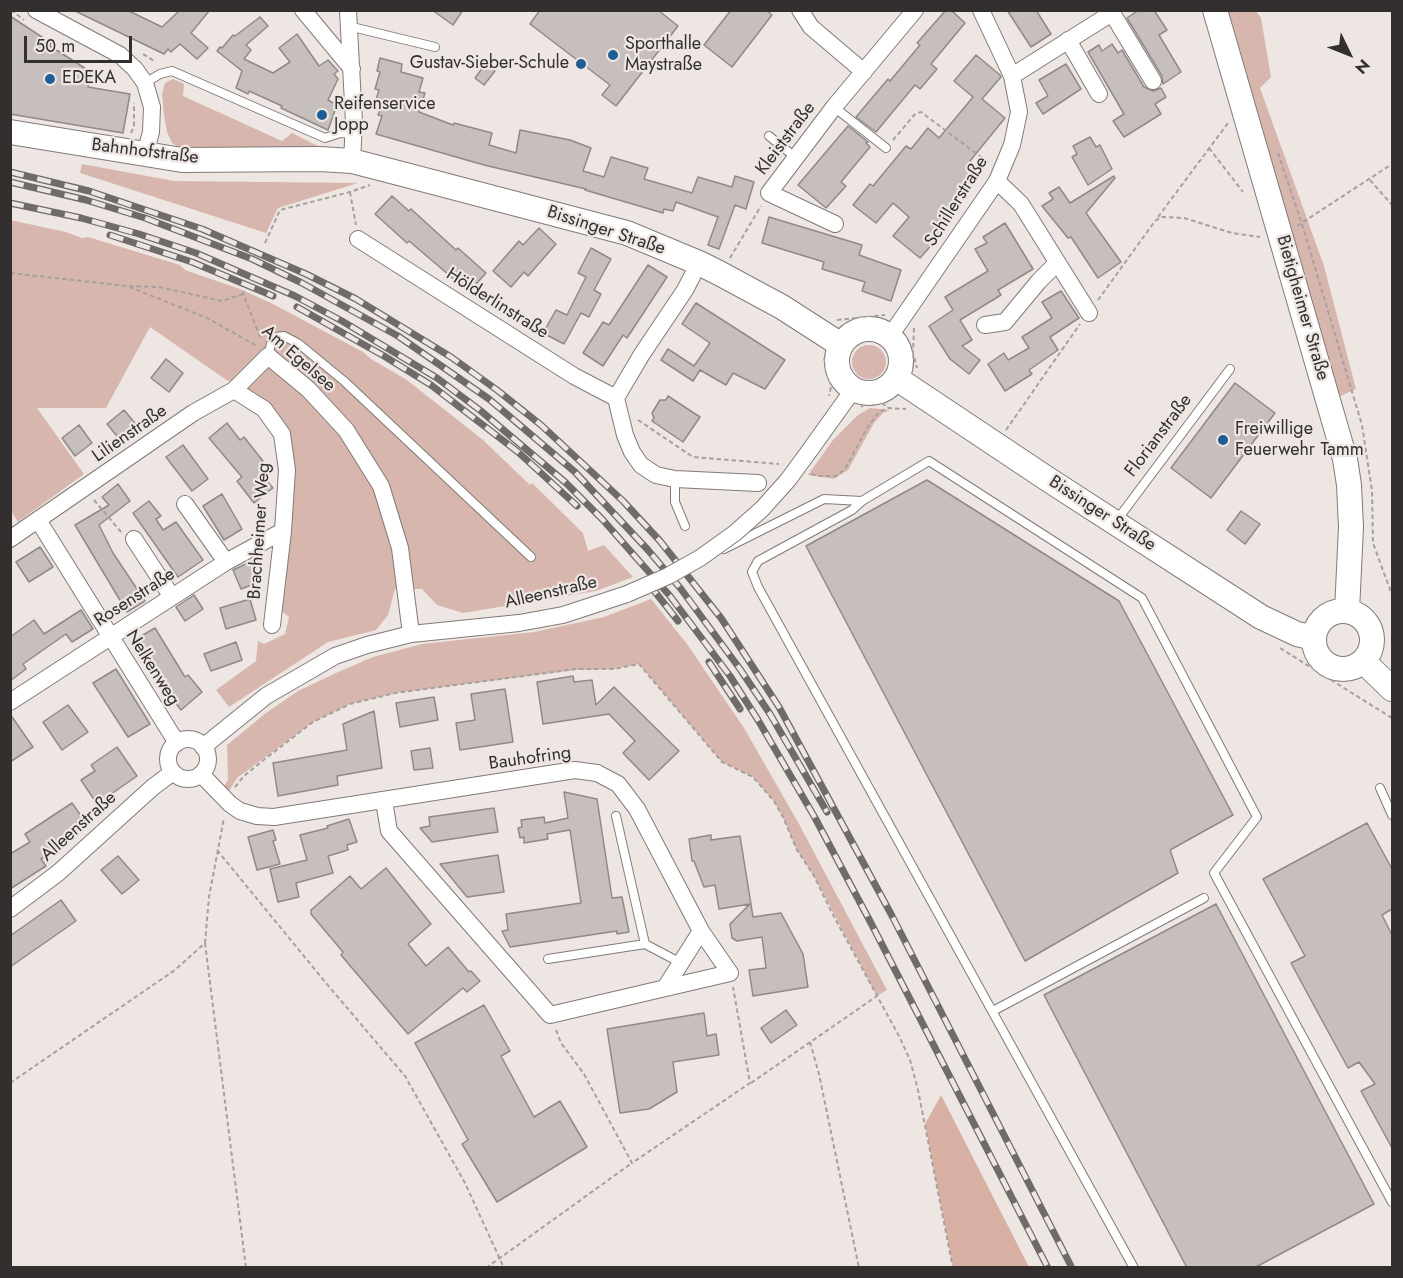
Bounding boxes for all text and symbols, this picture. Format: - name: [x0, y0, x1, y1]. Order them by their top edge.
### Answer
- scale bar: [27, 24, 135, 62]
- north arrow: [1319, 24, 1379, 84]
- text: 50 m: [35, 33, 75, 59]
- place label: Sporthalle Maystraße: [625, 34, 702, 76]
- marker: Sporthalle Maystraße: [606, 48, 620, 62]
- place label: Gustav-Sieber-Schule: [410, 53, 569, 75]
- text: N: [1350, 54, 1375, 79]
- marker: Gustav-Sieber-Schule: [574, 57, 588, 71]
- place label: EDEKA: [62, 68, 116, 90]
- marker: EDEKA: [43, 72, 57, 86]
- place label: Reifenservice Jopp: [334, 94, 436, 136]
- street label: Kleiststraße: [752, 98, 820, 180]
- marker: Reifenservice Jopp: [315, 108, 329, 122]
- street label: Bahnhofstraße: [90, 135, 200, 169]
- street label: Schillerstraße: [921, 153, 993, 251]
- street label: Bissinger Straße: [544, 202, 668, 260]
- street label: Bietigheimer Straße: [1271, 233, 1333, 383]
- street label: Hölderlinstraße: [442, 264, 552, 344]
- street label: Am Egelsee: [257, 321, 339, 397]
- street label: Florianstraße: [1121, 390, 1197, 482]
- street label: Lilienstraße: [89, 400, 171, 468]
- place label: Freiwillige Feuerwehr Tamm: [1235, 419, 1364, 462]
- marker: Freiwillige Feuerwehr Tamm: [1216, 433, 1230, 447]
- street label: Brachheimer Weg: [244, 462, 276, 600]
- street label: Bissinger Straße: [1045, 471, 1159, 557]
- street label: Rosenstraße: [91, 564, 179, 632]
- street label: Alleenstraße: [503, 572, 599, 614]
- street label: Nelkenweg: [120, 626, 184, 710]
- street label: Bauhofring: [487, 743, 573, 775]
- street label: Alleenstraße: [37, 788, 121, 866]

